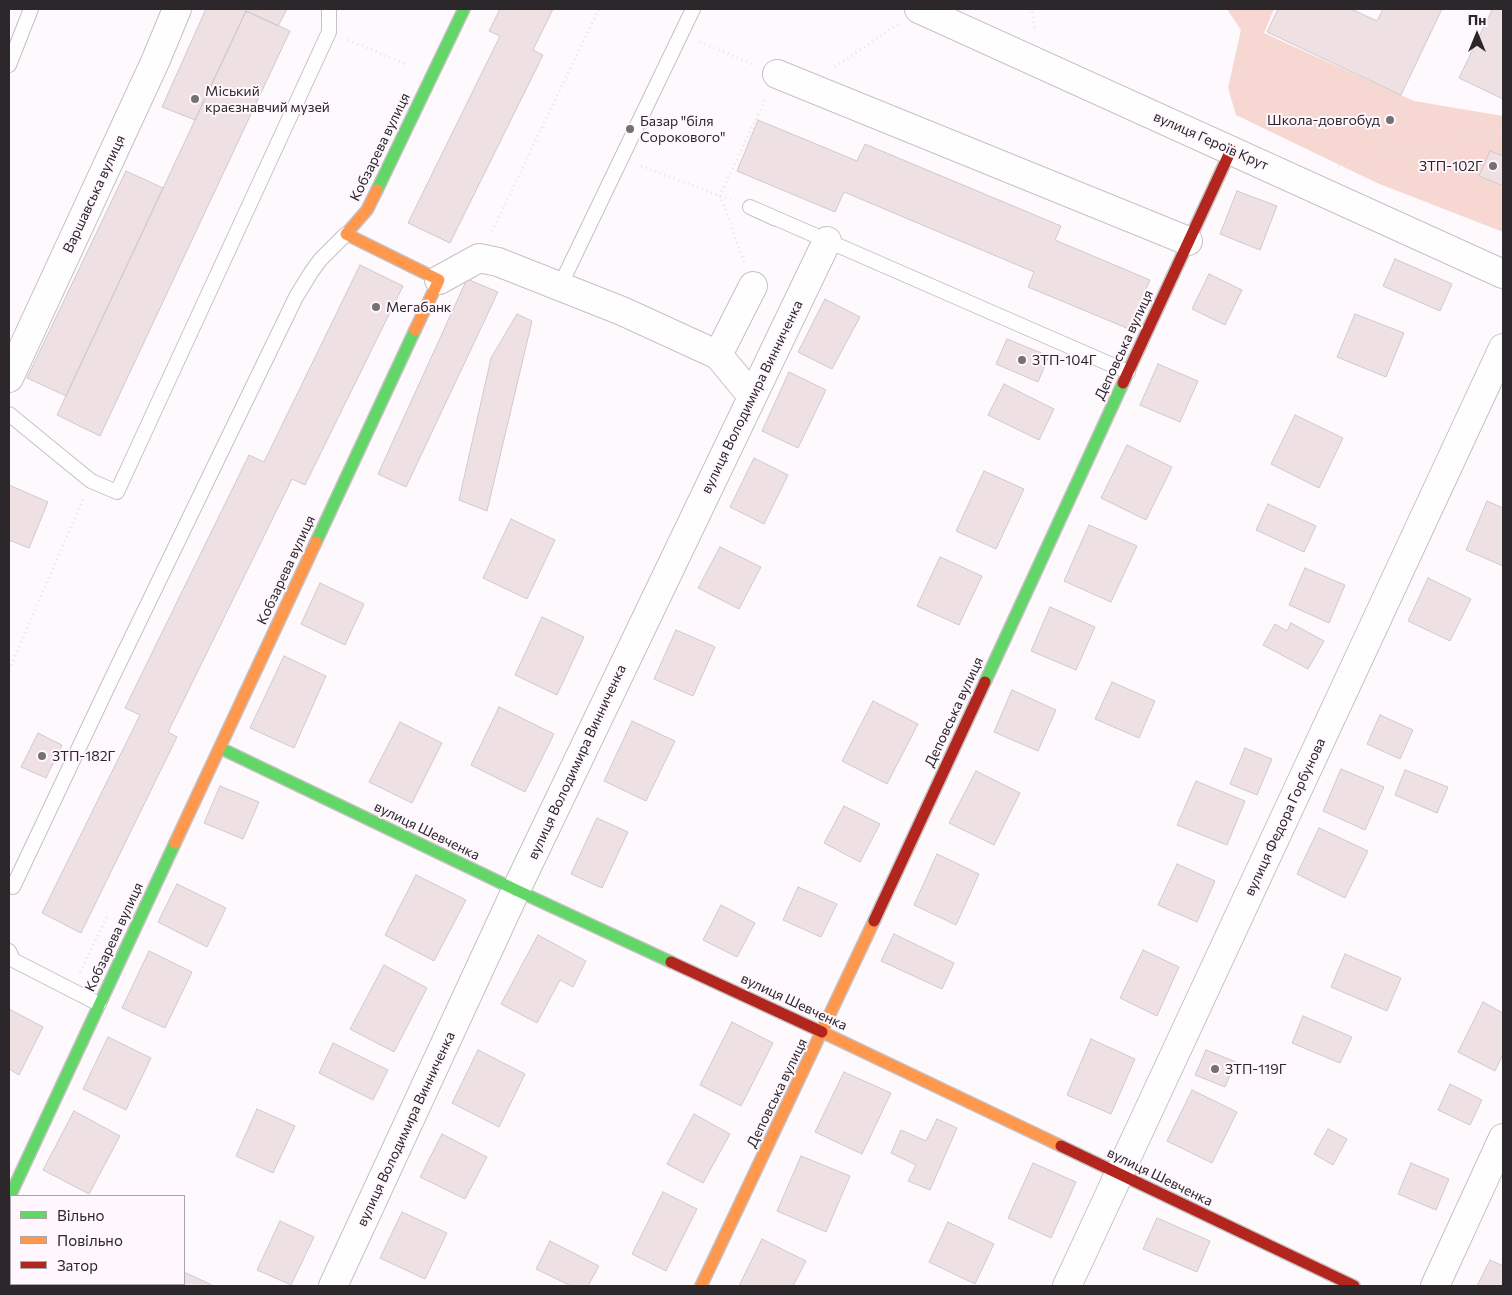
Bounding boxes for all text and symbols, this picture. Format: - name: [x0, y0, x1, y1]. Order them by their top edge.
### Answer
- north arrow: [1452, 10, 1502, 60]
- text: Пн: [1468, 11, 1486, 28]
- place label: Міський краєзнавчий музей: [205, 83, 330, 115]
- street label: Кобзарева вулиця: [346, 90, 414, 204]
- marker: Міський краєзнавчий музей: [189, 93, 201, 105]
- street label: вулиця Героїв Крут: [1151, 108, 1271, 174]
- place label: Школа-довгобуд: [1267, 112, 1380, 128]
- place label: Базар "біля Сорокового": [640, 113, 725, 146]
- marker: Школа-довгобуд: [1384, 114, 1396, 126]
- marker: Базар "біля Сорокового": [624, 123, 636, 135]
- street label: Варшавська вулиця: [59, 132, 129, 256]
- place label: ЗТП-102Г: [1419, 158, 1483, 174]
- marker: ЗТП-102Г: [1487, 160, 1499, 172]
- street label: Деповська вулиця: [1091, 287, 1157, 403]
- street label: вулиця Володимира Винниченка: [698, 298, 806, 496]
- place label: Мегабанк: [386, 299, 451, 315]
- marker: Мегабанк: [370, 301, 382, 313]
- place label: ЗТП-104Г: [1032, 352, 1097, 368]
- marker: ЗТП-104Г: [1016, 354, 1028, 366]
- street label: Кобзарева вулиця: [253, 513, 319, 627]
- street label: Деповська вулиця: [921, 654, 987, 770]
- street label: вулиця Володимира Винниченка: [524, 662, 630, 862]
- street label: вулиця Федора Горбунова: [1241, 735, 1329, 899]
- place label: ЗТП-182Г: [52, 748, 115, 764]
- marker: ЗТП-182Г: [36, 750, 48, 762]
- street label: вулиця Шевченка: [371, 798, 483, 864]
- street label: Кобзарева вулиця: [81, 880, 147, 994]
- street label: вулиця Шевченка: [738, 970, 850, 1034]
- street label: вулиця Володимира Винниченка: [353, 1029, 459, 1229]
- street label: Деповська вулиця: [743, 1036, 811, 1150]
- place label: ЗТП-119Г: [1225, 1061, 1287, 1077]
- marker: ЗТП-119Г: [1209, 1063, 1221, 1075]
- street label: вулиця Шевченка: [1104, 1144, 1216, 1210]
- legend: [10, 1195, 185, 1285]
- text: Вільно: [57, 1206, 104, 1224]
- text: Повільно: [57, 1231, 123, 1249]
- text: Затор: [57, 1256, 98, 1274]

